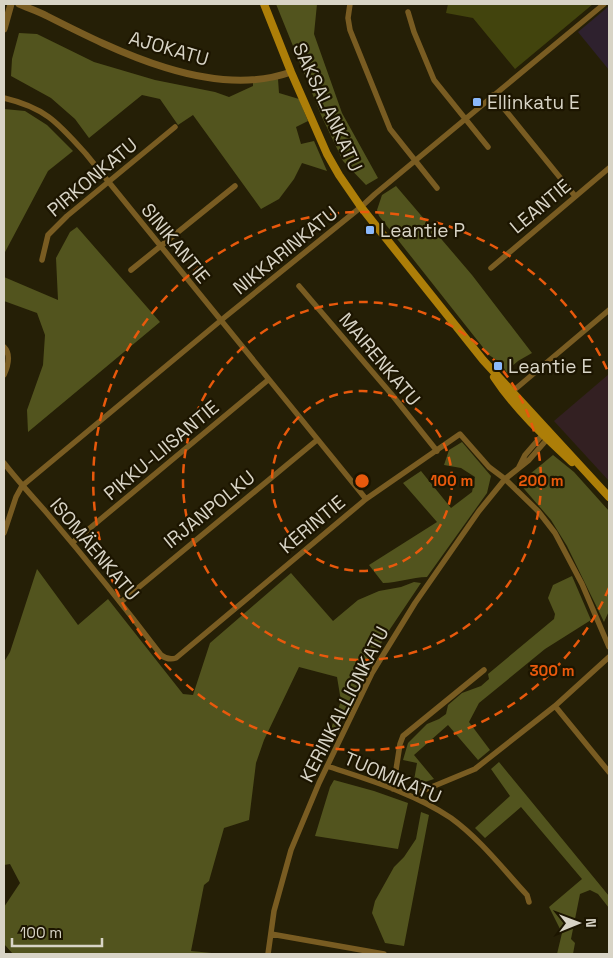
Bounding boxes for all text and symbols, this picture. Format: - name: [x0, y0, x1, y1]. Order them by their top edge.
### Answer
- street label: AJOKATU: [126, 25, 212, 72]
- street label: SAKSALANKATU: [287, 39, 368, 176]
- place label: Ellinkatu E: [487, 90, 580, 115]
- marker: Ellinkatu E: [471, 96, 483, 108]
- street label: PIRKONKATU: [42, 132, 143, 222]
- street label: LEANTIE: [505, 174, 576, 239]
- street label: SINIKANTIE: [136, 198, 216, 289]
- street label: NIKKARINKATU: [228, 201, 343, 300]
- place label: Leantie P: [380, 218, 465, 243]
- marker: Leantie P: [364, 224, 376, 236]
- street label: MAIRENKATU: [333, 308, 426, 411]
- place label: Leantie E: [508, 354, 592, 379]
- marker: Leantie E: [492, 360, 504, 372]
- street label: PIKKU-LIISANTIE: [99, 395, 224, 506]
- street label: IRJANPOLKU: [158, 465, 260, 554]
- text: 100 m: [431, 471, 473, 490]
- text: 200 m: [519, 471, 563, 490]
- centre of rings: [353, 472, 371, 490]
- street label: KERINTIE: [274, 490, 350, 559]
- street label: ISOMÄENKATU: [44, 493, 145, 606]
- street label: KERINKALLIONKATU: [294, 622, 395, 786]
- text: 300 m: [529, 661, 575, 680]
- street label: TUOMIKATU: [340, 746, 445, 809]
- north arrow: [553, 898, 603, 948]
- scale bar: [12, 916, 102, 948]
- text: N: [582, 918, 600, 928]
- text: 100 m: [20, 923, 62, 942]

